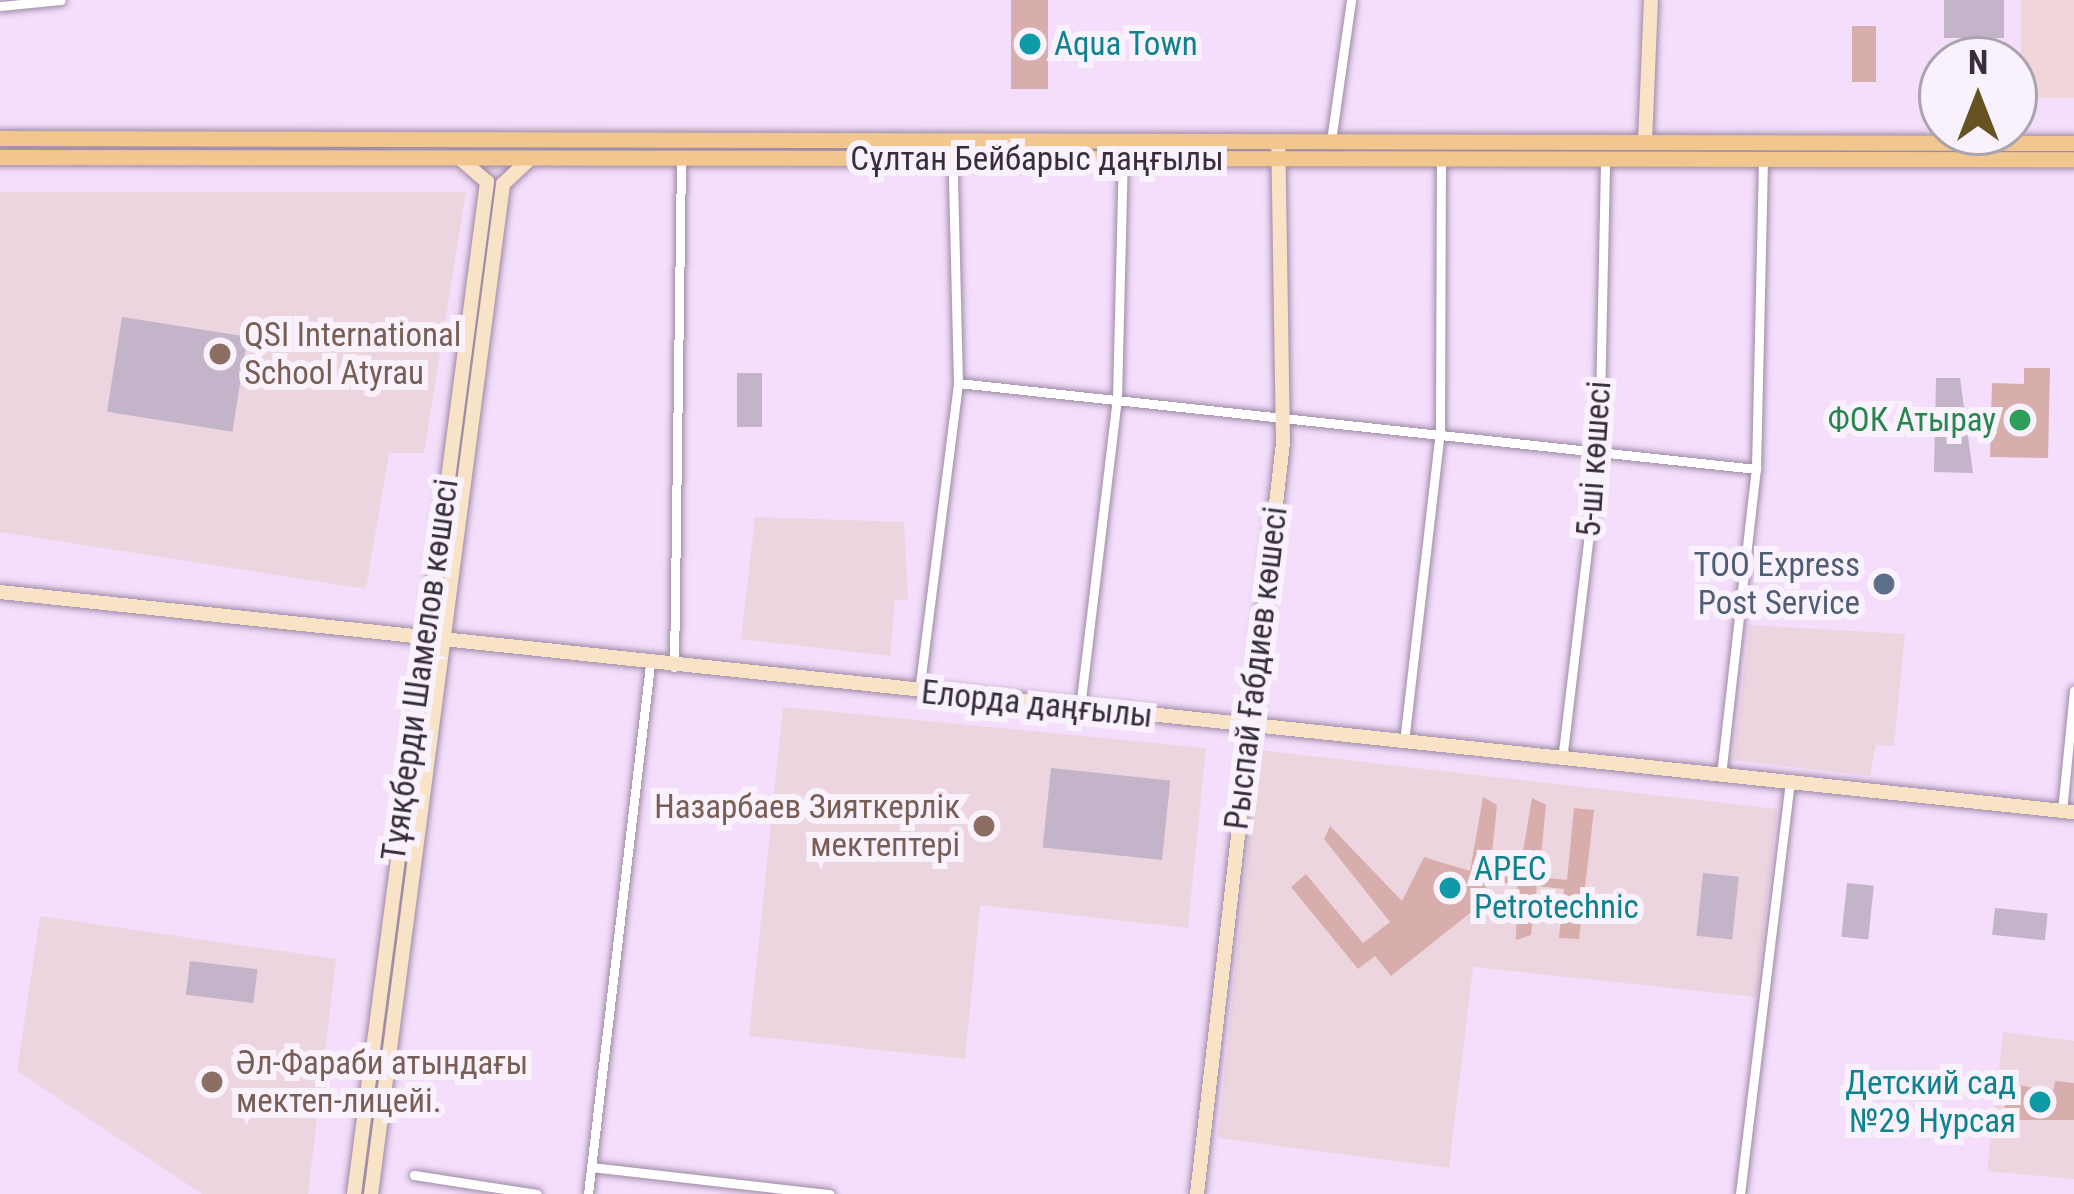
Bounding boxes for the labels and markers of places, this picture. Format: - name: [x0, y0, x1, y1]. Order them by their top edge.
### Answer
- place label: Aqua Town: [1054, 24, 1198, 64]
- marker: Aqua Town: [1017, 31, 1043, 57]
- place label: QSI International School Atyrau: [244, 315, 461, 393]
- marker: QSI International School Atyrau: [207, 341, 233, 367]
- place label: ФОК Атырау: [1828, 400, 1996, 440]
- marker: ФОК Атырау: [2007, 407, 2033, 433]
- place label: ТОО Express Post Service: [1694, 545, 1860, 623]
- marker: ТОО Express Post Service: [1871, 571, 1897, 597]
- place label: Назарбаев Зияткерлік мектептері: [654, 787, 960, 865]
- marker: Назарбаев Зияткерлік мектептері: [971, 813, 997, 839]
- place label: APEC Petrotechnic: [1474, 849, 1639, 927]
- marker: APEC Petrotechnic: [1437, 875, 1463, 901]
- place label: Әл-Фараби атындағы мектеп-лицейі.: [236, 1043, 528, 1121]
- place label: Детский сад №29 Нурсая: [1845, 1063, 2016, 1141]
- marker: Әл-Фараби атындағы мектеп-лицейі.: [199, 1069, 225, 1095]
- marker: Детский сад №29 Нурсая: [2027, 1089, 2053, 1115]

